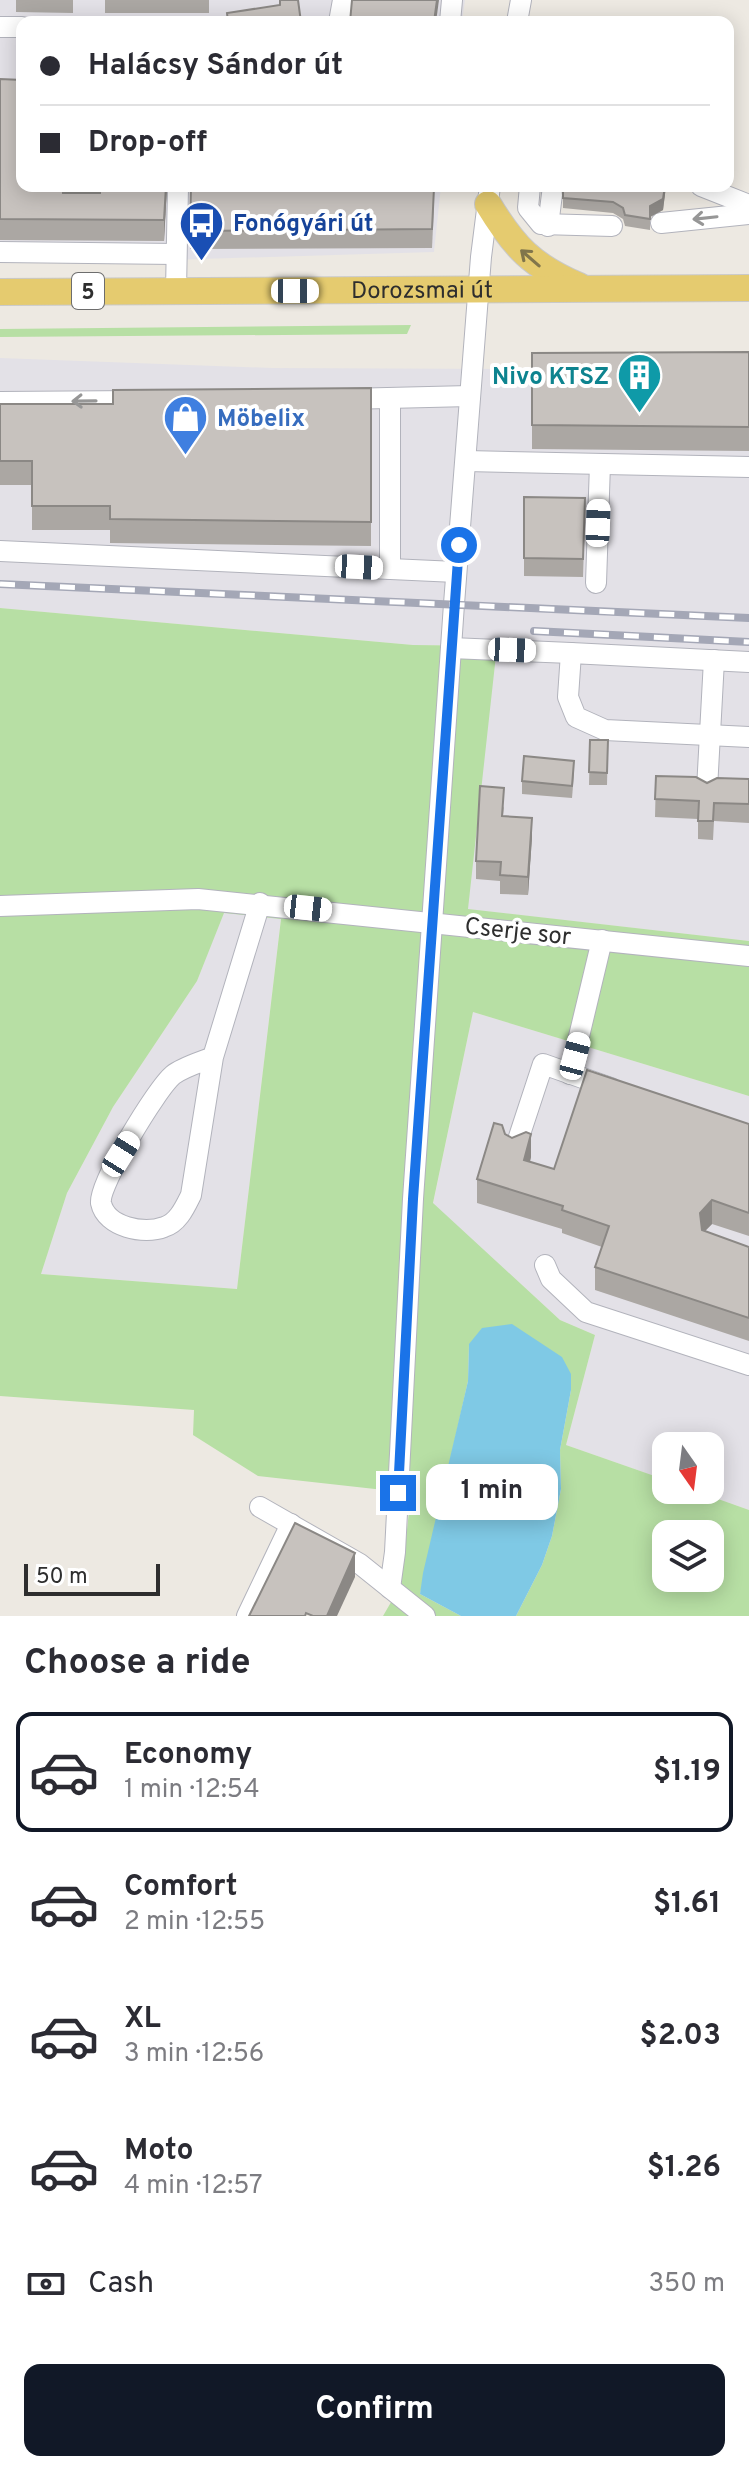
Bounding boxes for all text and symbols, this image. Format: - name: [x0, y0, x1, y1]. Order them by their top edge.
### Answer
- text: Halácsy Sándor út: [88, 48, 343, 85]
- text: Drop-off: [88, 125, 207, 162]
- bus stop icon: Fonógyári út: [178, 199, 226, 262]
- place label: Fonógyári út: [233, 210, 374, 240]
- one-way arrow: [692, 211, 719, 226]
- one-way arrow: [520, 249, 540, 267]
- road number: 5: [72, 273, 104, 309]
- street label: Dorozsmai út: [351, 276, 493, 307]
- car: [271, 279, 319, 303]
- building icon: Nivo KTSZ: [616, 352, 664, 415]
- place label: Nivo KTSZ: [492, 363, 609, 393]
- one-way arrow: [71, 393, 98, 409]
- shop icon: Möbelix: [162, 394, 210, 457]
- place label: Möbelix: [217, 405, 305, 435]
- car: [585, 499, 611, 547]
- route start: [441, 527, 477, 563]
- car: [334, 554, 384, 580]
- car: [488, 637, 536, 663]
- car: [283, 894, 333, 922]
- street label: Cserje sor: [463, 912, 573, 953]
- car: [557, 1030, 593, 1082]
- car: [98, 1127, 144, 1181]
- north arrow: [652, 1432, 724, 1504]
- map controls: [652, 1432, 724, 1592]
- callout: 1 min: [426, 1465, 558, 1521]
- route end: [380, 1475, 416, 1511]
- text: 1 min: [461, 1475, 523, 1508]
- button: layers: [652, 1520, 724, 1592]
- scale bar: [24, 1560, 160, 1596]
- text: 50 m: [36, 1564, 88, 1591]
- text: Choose a ride: [24, 1641, 250, 1687]
- icon: car: [28, 1736, 100, 1808]
- text: Economy: [124, 1737, 252, 1774]
- text: $1.19: [653, 1754, 721, 1791]
- text: 1 min · 12:54: [124, 1774, 260, 1807]
- icon: car: [28, 1868, 100, 1940]
- text: Comfort: [124, 1869, 237, 1906]
- text: $1.61: [653, 1886, 721, 1923]
- text: 2 min · 12:55: [124, 1906, 265, 1939]
- icon: car: [28, 2000, 100, 2072]
- text: XL: [124, 2001, 161, 2038]
- text: $2.03: [640, 2018, 721, 2055]
- text: 3 min · 12:56: [124, 2038, 264, 2071]
- icon: car: [28, 2132, 100, 2204]
- text: Moto: [124, 2133, 194, 2170]
- text: $1.26: [647, 2150, 721, 2187]
- text: 4 min · 12:57: [124, 2170, 263, 2203]
- icon: cash: [24, 2262, 68, 2306]
- text: Cash: [88, 2266, 154, 2303]
- text: 350 m: [648, 2268, 725, 2301]
- button: Confirm: [24, 2364, 725, 2456]

